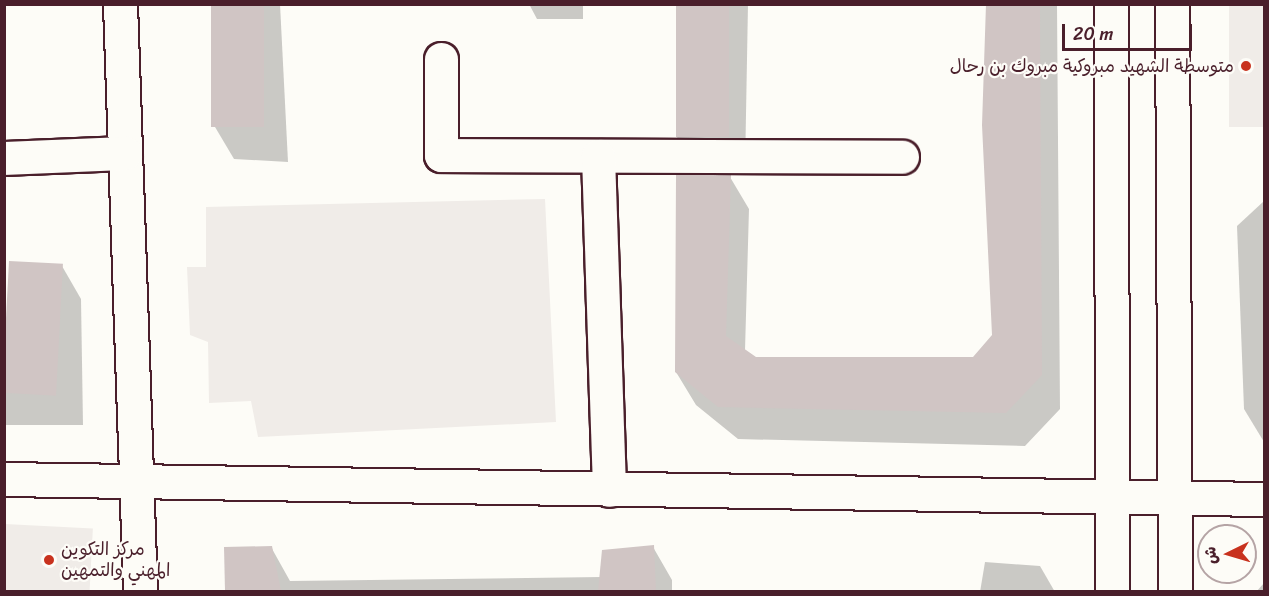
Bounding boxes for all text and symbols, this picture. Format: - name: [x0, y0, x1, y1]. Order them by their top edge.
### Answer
- scale bar: [1065, 12, 1196, 50]
- text: 20 m: [1073, 18, 1113, 50]
- place label: متوسطة الشهيد مبروكية مبروك بن رحال: [950, 55, 1234, 77]
- marker: متوسطة الشهيد مبروكية مبروك بن رحال: [1239, 59, 1253, 73]
- north arrow: [1197, 524, 1257, 584]
- place label: مركز التكوين المهني والتمهين: [61, 539, 170, 582]
- text: ش: [1195, 545, 1226, 565]
- marker: مركز التكوين المهني والتمهين: [42, 553, 56, 567]

